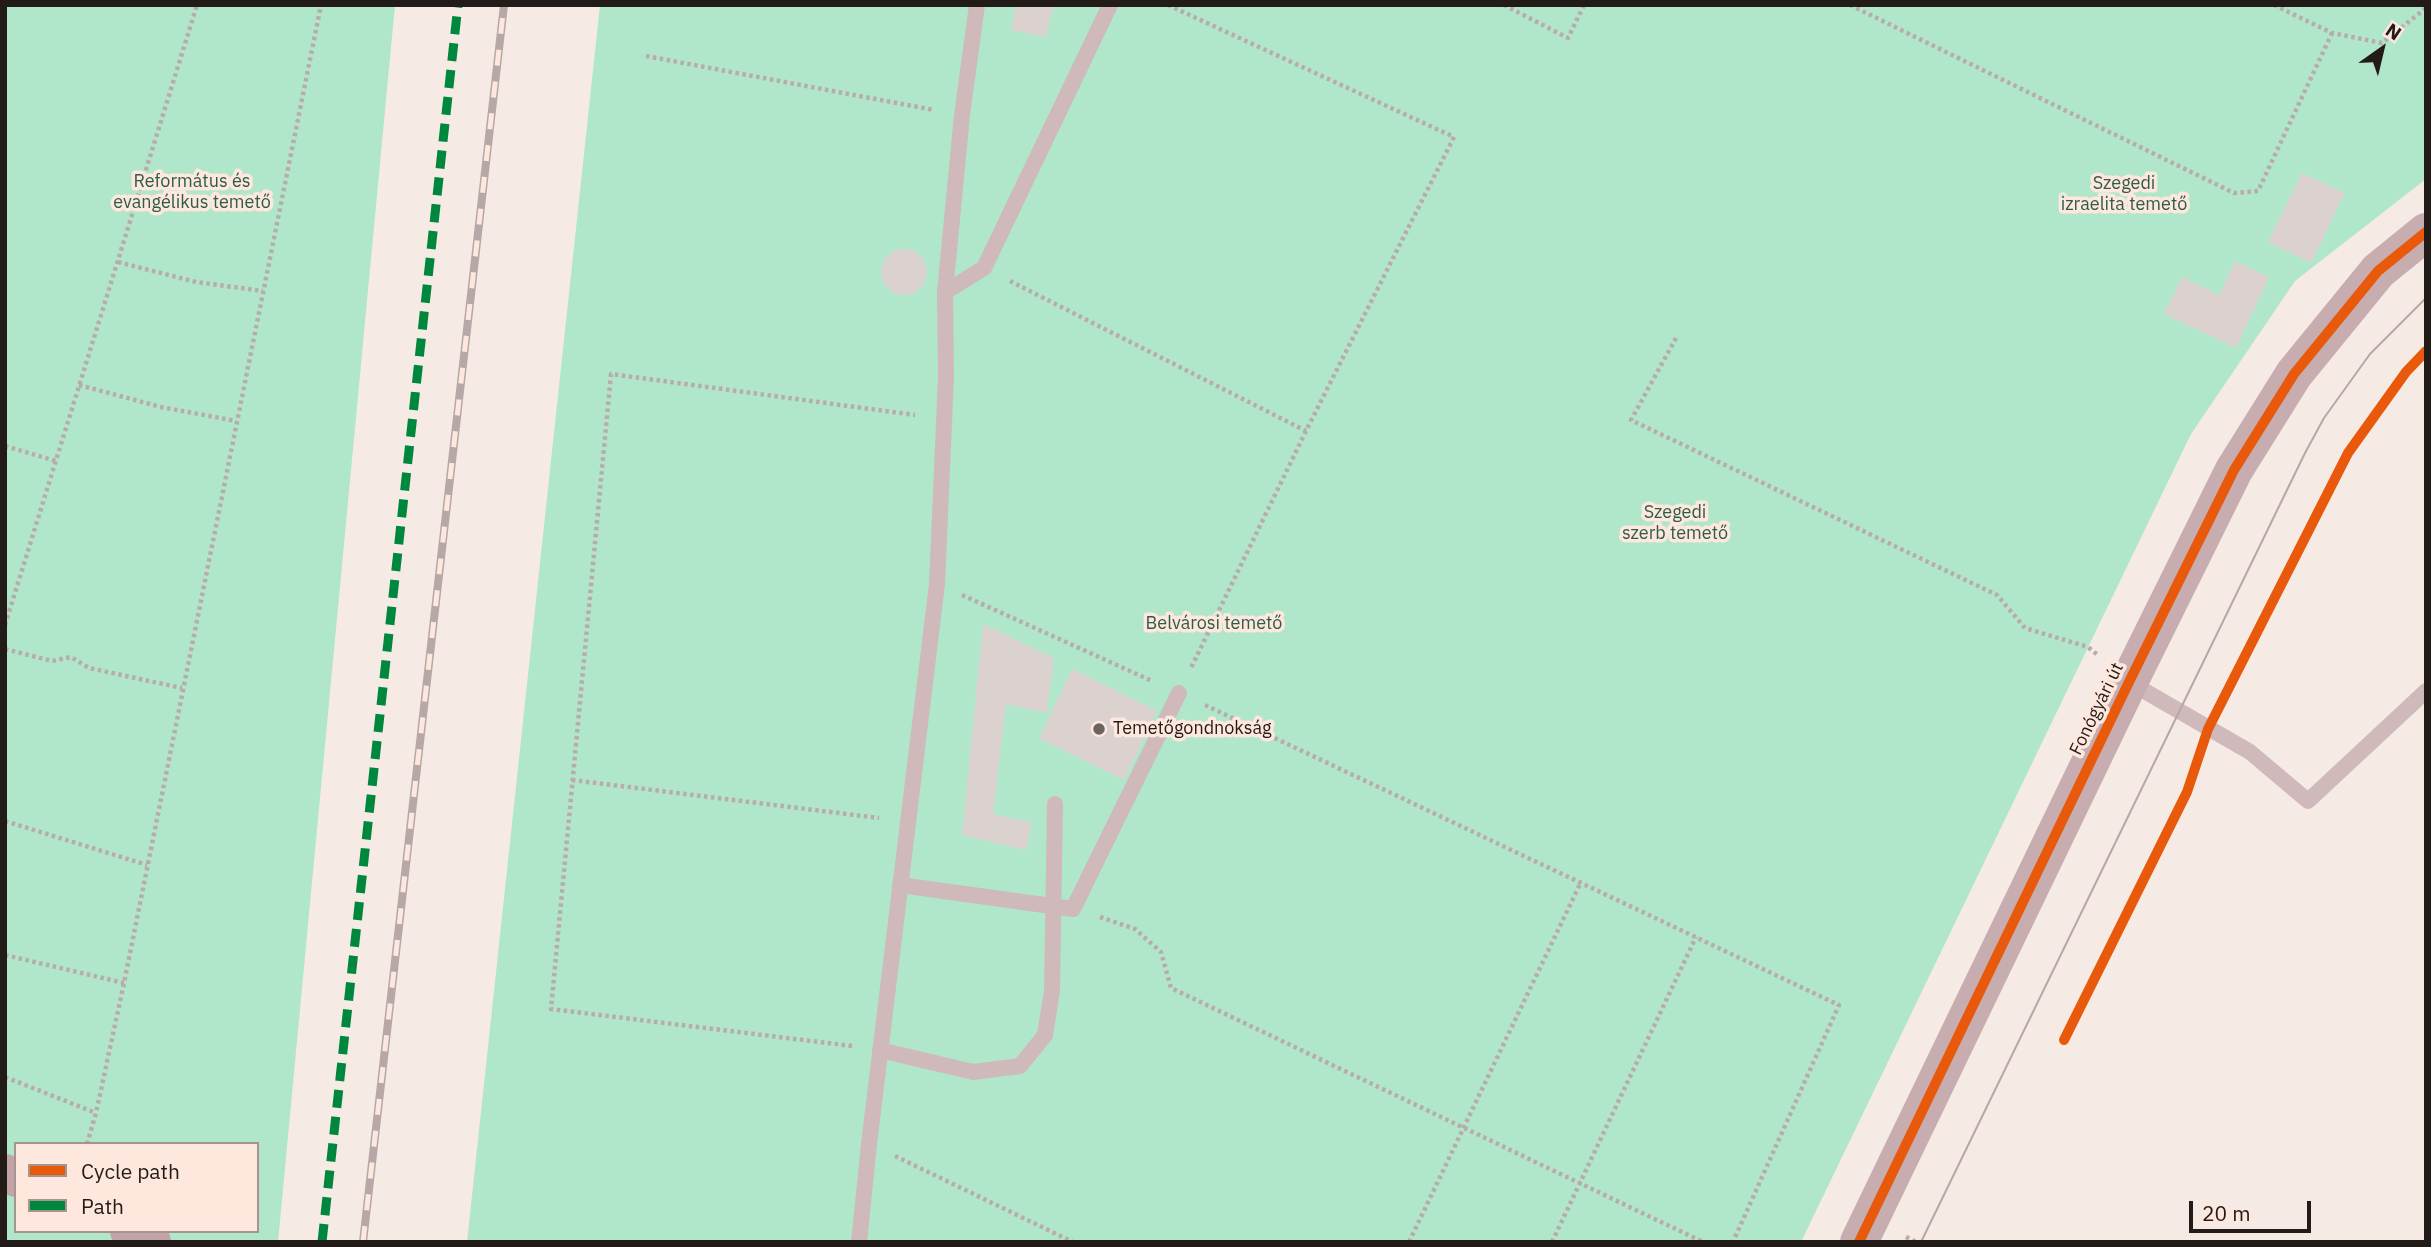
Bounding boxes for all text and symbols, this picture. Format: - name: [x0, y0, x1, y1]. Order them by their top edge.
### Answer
- north arrow: [2347, 14, 2417, 84]
- text: N: [2381, 18, 2406, 45]
- park label: Református és evangélikus temető: [113, 171, 271, 214]
- park label: Szegedi izraelita temető: [2061, 173, 2187, 216]
- park label: Szegedi szerb temető: [1622, 502, 1728, 544]
- park label: Belvárosi temető: [1146, 613, 1282, 635]
- street label: Fonógyári út: [2065, 659, 2129, 759]
- place label: Temetőgondnokság: [1113, 718, 1272, 740]
- marker: Temetőgondnokság: [1091, 721, 1107, 737]
- legend: [14, 1142, 259, 1233]
- text: Cycle path: [81, 1157, 180, 1185]
- scale bar: [2193, 1188, 2316, 1232]
- text: Path: [81, 1192, 124, 1220]
- text: 20 m: [2202, 1199, 2251, 1227]

